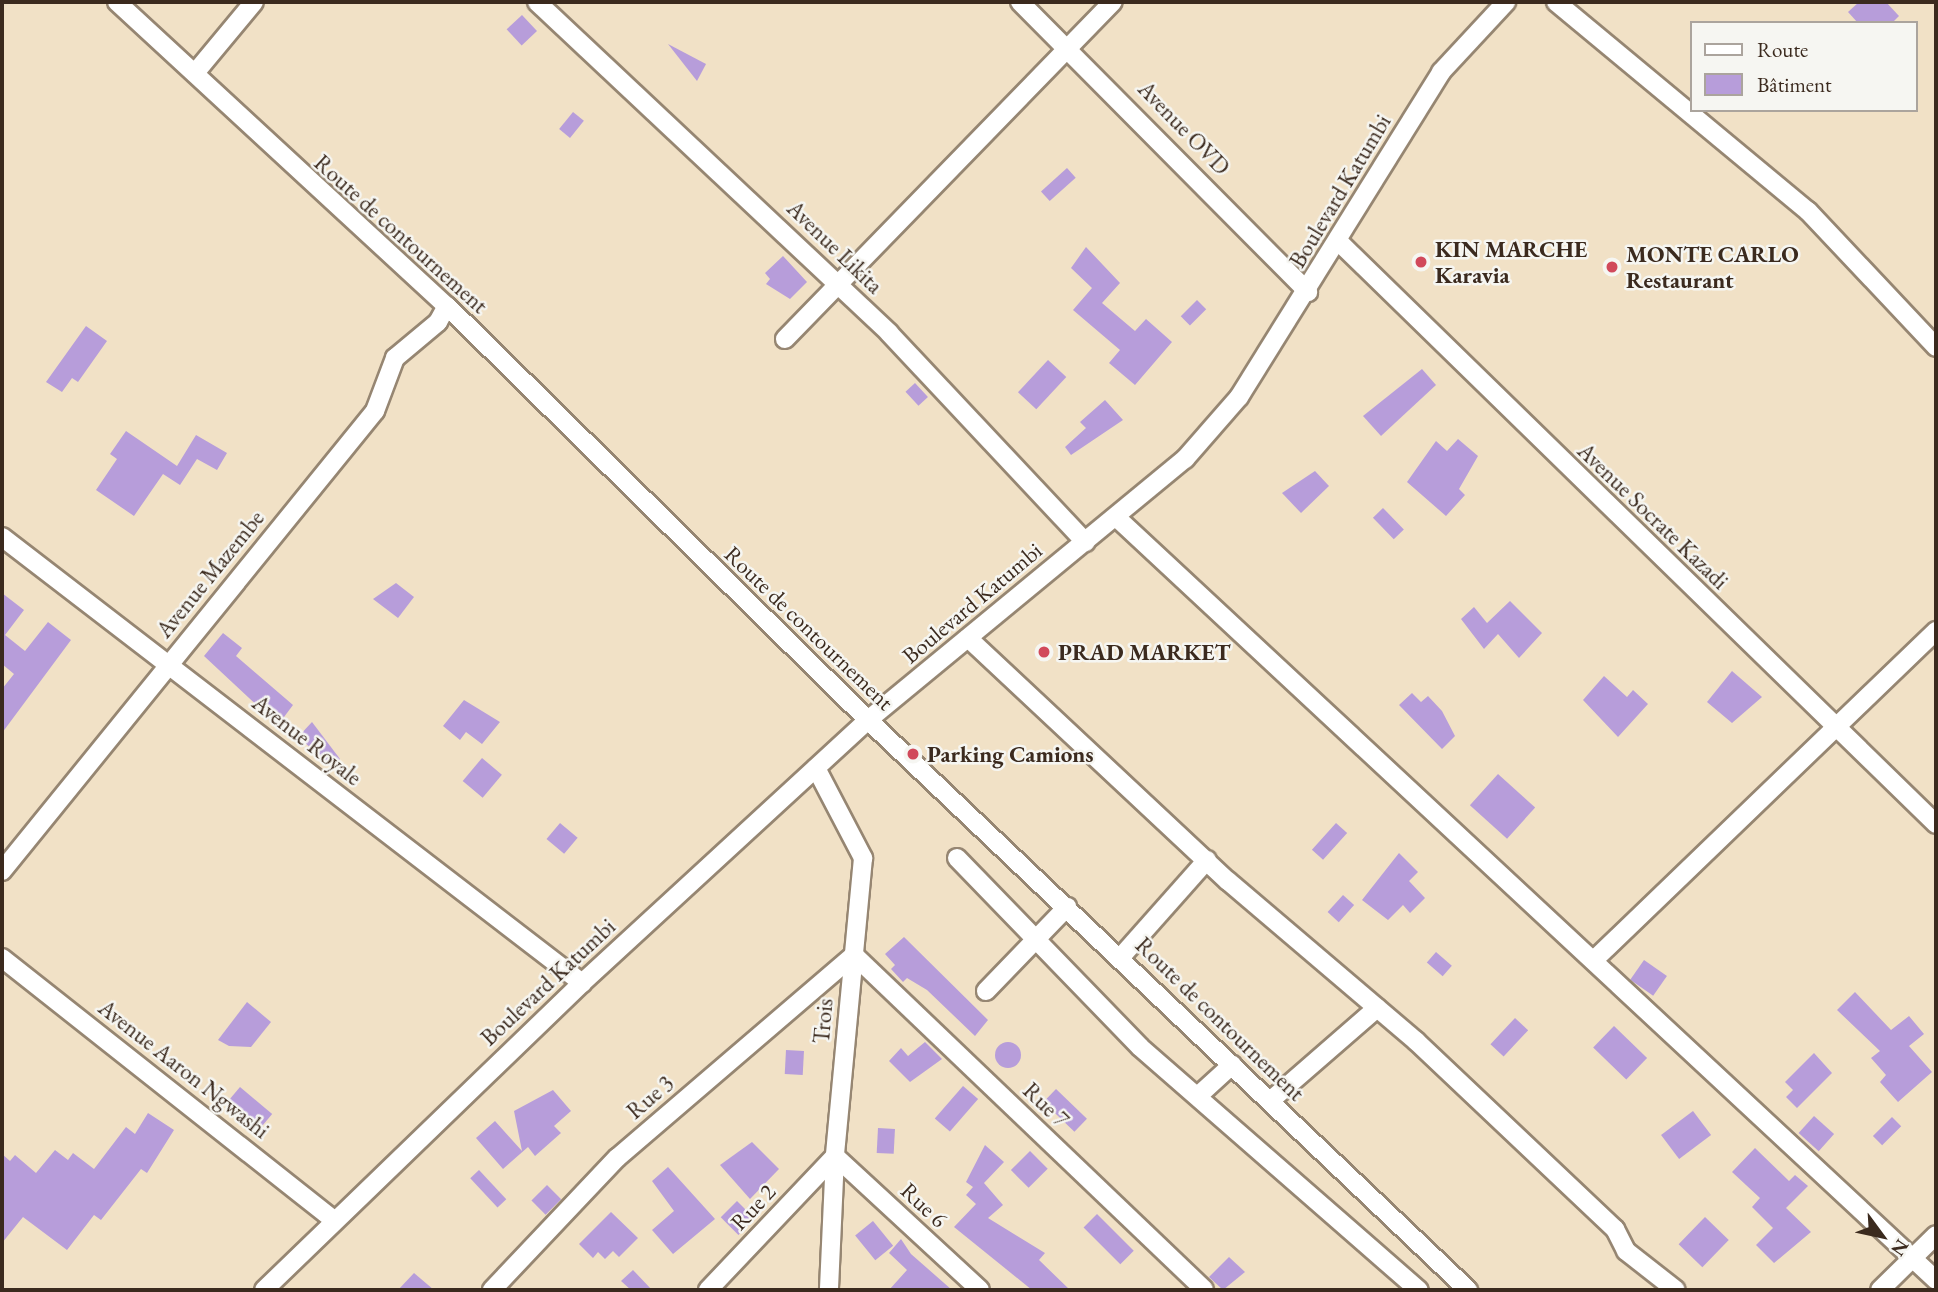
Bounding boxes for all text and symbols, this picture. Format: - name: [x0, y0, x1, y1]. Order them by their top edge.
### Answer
- legend: [1689, 21, 1917, 112]
- text: Route: [1757, 36, 1808, 63]
- text: Bâtiment: [1757, 71, 1832, 98]
- street label: Avenue OVD: [1132, 75, 1236, 181]
- street label: Boulevard Katumbi: [1283, 109, 1397, 273]
- street label: Route de contournement: [309, 149, 493, 319]
- street label: Avenue Likita: [781, 195, 889, 299]
- place label: KIN MARCHE Karavia: [1435, 235, 1587, 289]
- place label: MONTE CARLO Restaurant: [1626, 240, 1799, 294]
- marker: KIN MARCHE Karavia: [1413, 254, 1429, 270]
- marker: MONTE CARLO Restaurant: [1604, 259, 1620, 275]
- street label: Avenue Socrate Kazadi: [1572, 437, 1734, 595]
- street label: Avenue Mazembe: [150, 505, 270, 643]
- street label: Boulevard Katumbi: [897, 537, 1047, 669]
- street label: Route de contournement: [719, 540, 899, 716]
- place label: PRAD MARKET: [1058, 638, 1231, 666]
- marker: PRAD MARKET: [1036, 644, 1052, 660]
- street label: Avenue Royale: [247, 689, 367, 791]
- place label: Parking Camions: [927, 740, 1094, 768]
- marker: Parking Camions: [905, 746, 921, 762]
- street label: Boulevard Katumbi: [475, 913, 621, 1051]
- street label: Route de contournement: [1130, 931, 1310, 1107]
- street label: Avenue Aaron Ngwashi: [93, 994, 275, 1144]
- street label: Trois: [807, 997, 839, 1045]
- street label: Rue 3: [621, 1069, 679, 1125]
- street label: Rue 7: [1017, 1077, 1075, 1133]
- street label: Rue 6: [895, 1177, 953, 1233]
- street label: Rue 2: [725, 1178, 781, 1236]
- north arrow: [1847, 1201, 1917, 1271]
- text: N: [1885, 1234, 1915, 1261]

